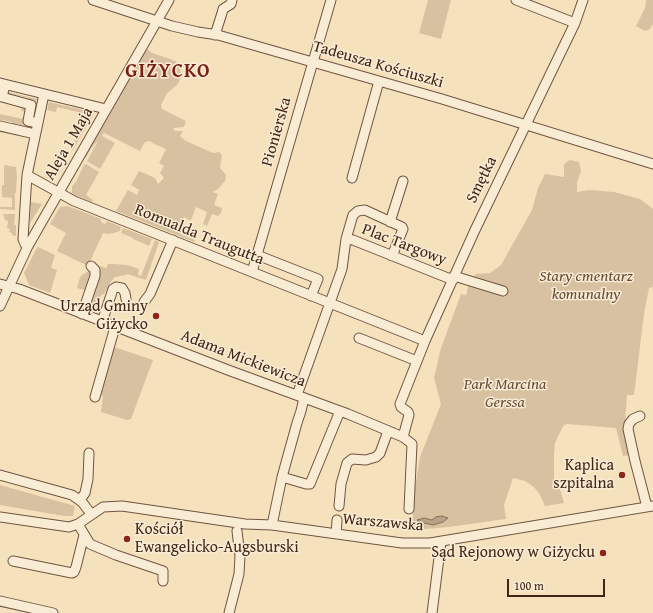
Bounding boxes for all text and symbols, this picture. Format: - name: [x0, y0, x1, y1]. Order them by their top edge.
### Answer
- street label: Tadeusza Kościuszki: [310, 37, 446, 93]
- district label: GIŻYCKO: [125, 60, 211, 84]
- street label: Pionierska: [258, 95, 296, 169]
- street label: Aleja 1 Maja: [40, 104, 98, 184]
- street label: Smętka: [462, 153, 502, 207]
- street label: Romualda Traugutta: [131, 200, 267, 270]
- street label: Plac Targowy: [359, 220, 449, 270]
- park label: Stary cmentarz komunalny: [539, 267, 633, 305]
- place label: Urząd Gminy Giżycko: [60, 297, 148, 335]
- marker: Urząd Gminy Giżycko: [151, 311, 161, 321]
- street label: Adama Mickiewicza: [178, 326, 308, 392]
- park label: Park Marcina Gerssa: [464, 375, 546, 413]
- place label: Kaplica szpitalna: [553, 456, 614, 494]
- marker: Kaplica szpitalna: [617, 470, 627, 480]
- street label: Warszawska: [342, 510, 424, 536]
- place label: Kościół Ewangelicko-Augsburski: [135, 520, 299, 558]
- marker: Kościół Ewangelicko-Augsburski: [122, 534, 132, 544]
- place label: Sąd Rejonowy w Giżycku: [431, 543, 595, 563]
- marker: Sąd Rejonowy w Giżycku: [598, 548, 608, 558]
- scale bar: [509, 571, 607, 597]
- text: 100 m: [514, 577, 544, 594]

